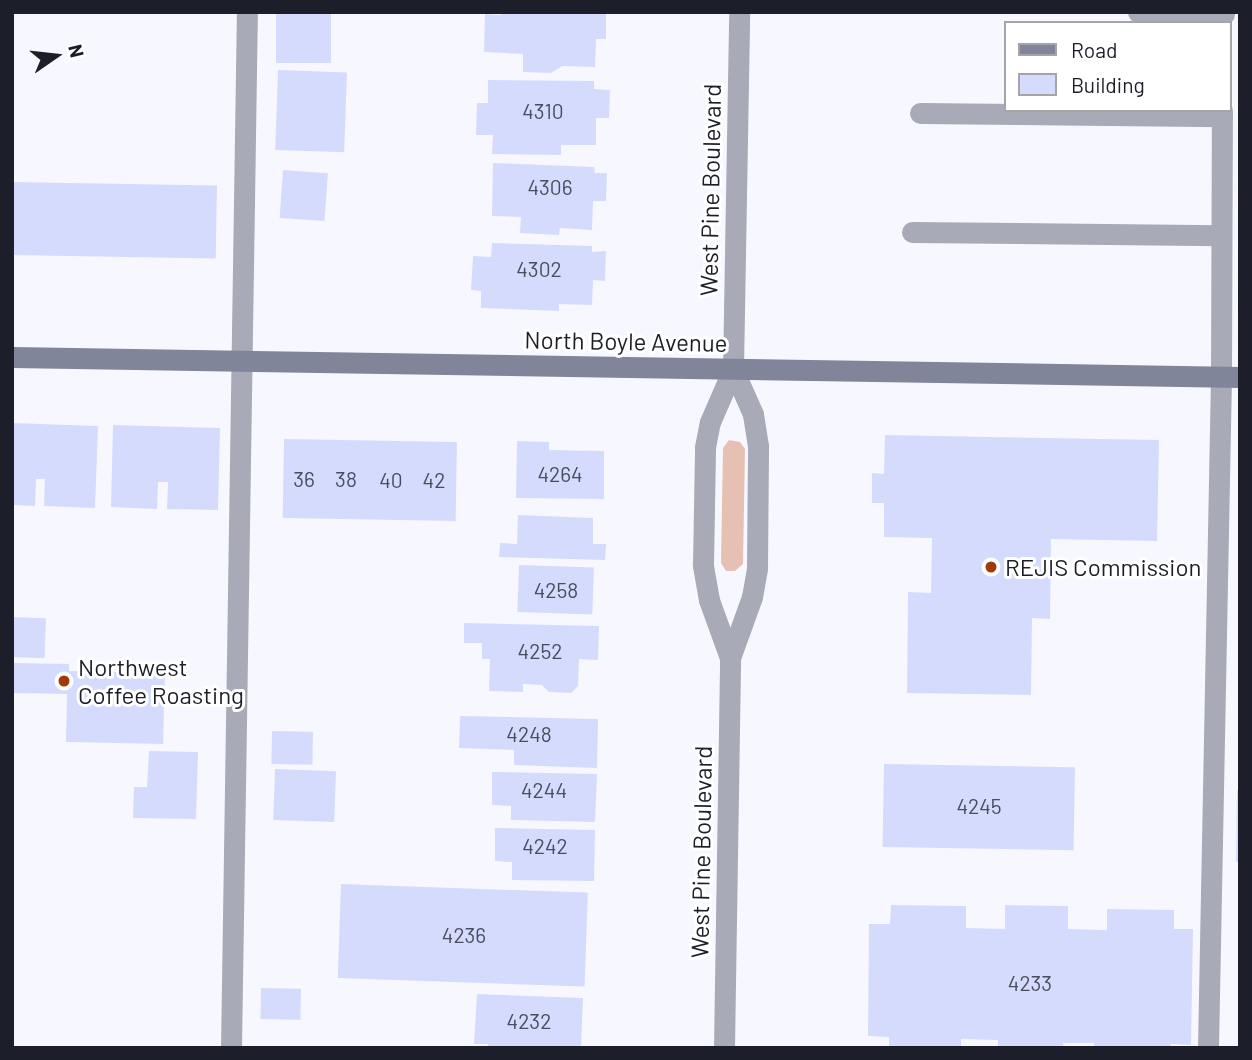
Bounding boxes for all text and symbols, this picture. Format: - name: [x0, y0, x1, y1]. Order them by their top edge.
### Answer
- north arrow: [21, 21, 91, 91]
- legend: [1004, 21, 1231, 112]
- text: Road: [1071, 37, 1117, 62]
- text: N: [64, 42, 90, 60]
- text: Building: [1071, 72, 1145, 97]
- street label: West Pine Boulevard: [694, 84, 726, 296]
- house number: 4310: [522, 98, 564, 124]
- house number: 4306: [527, 174, 573, 200]
- house number: 4302: [516, 256, 562, 282]
- street label: North Boyle Avenue: [524, 325, 728, 357]
- house number: 4264: [537, 461, 583, 487]
- house number: 36: [293, 466, 315, 492]
- house number: 38: [335, 466, 357, 492]
- house number: 40: [379, 467, 403, 493]
- house number: 42: [423, 467, 445, 493]
- place label: REJIS Commission: [1005, 553, 1201, 581]
- marker: REJIS Commission: [983, 559, 999, 575]
- house number: 4258: [534, 577, 578, 603]
- house number: 4252: [518, 638, 562, 664]
- place label: Northwest Coffee Roasting: [78, 653, 244, 709]
- marker: Northwest Coffee Roasting: [56, 673, 72, 689]
- house number: 4248: [506, 721, 552, 747]
- street label: West Pine Boulevard: [685, 746, 717, 958]
- house number: 4244: [521, 777, 567, 803]
- house number: 4245: [956, 793, 1002, 819]
- house number: 4242: [522, 833, 568, 859]
- house number: 4236: [442, 922, 486, 948]
- house number: 4233: [1008, 970, 1052, 996]
- house number: 4232: [507, 1008, 551, 1034]

